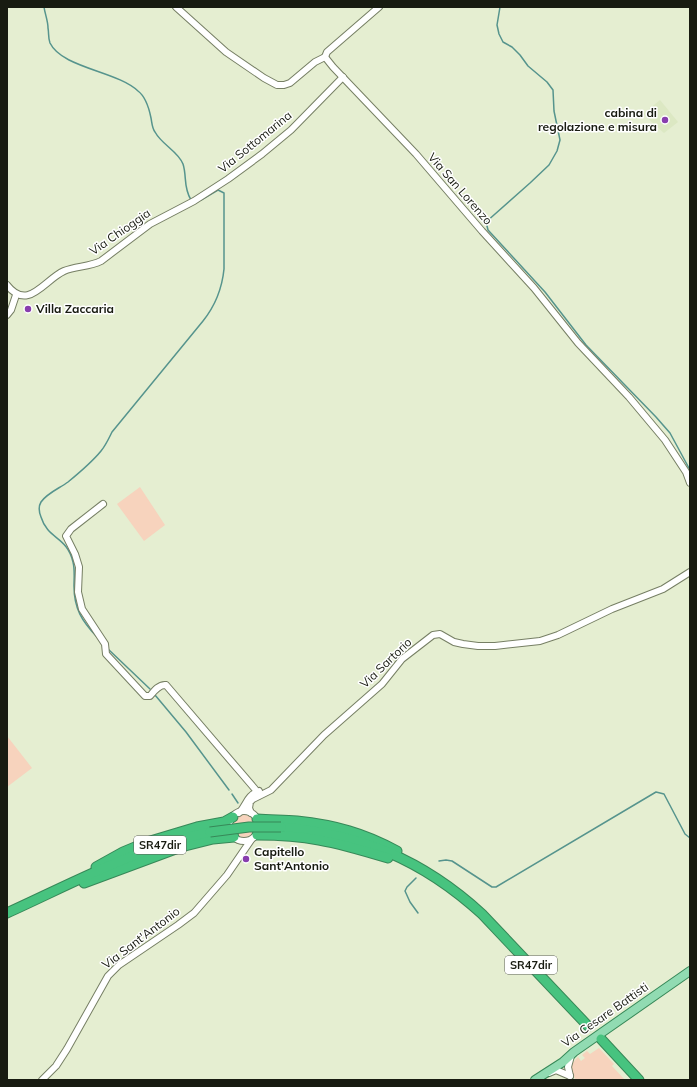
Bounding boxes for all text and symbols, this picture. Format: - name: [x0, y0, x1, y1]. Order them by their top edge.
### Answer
- place label: cabina di regolazione e misura: [538, 105, 657, 134]
- street label: Via Sottomarina: [215, 107, 294, 176]
- marker: cabina di regolazione e misura: [660, 115, 670, 125]
- street label: Via San Lorenzo: [425, 150, 496, 228]
- street label: Via Chioggia: [86, 205, 153, 258]
- place label: Villa Zaccaria: [35, 301, 114, 316]
- marker: Villa Zaccaria: [23, 304, 33, 314]
- street label: Via Sartorio: [357, 634, 415, 691]
- road number: SR47dir: [134, 836, 186, 854]
- place label: Capitello Sant'Antonio: [254, 844, 329, 873]
- marker: Capitello Sant'Antonio: [241, 854, 251, 864]
- street label: Via Sant'Antonio: [99, 903, 183, 972]
- road number: SR47dir: [505, 956, 557, 974]
- street label: Via Cesare Battisti: [558, 979, 651, 1050]

